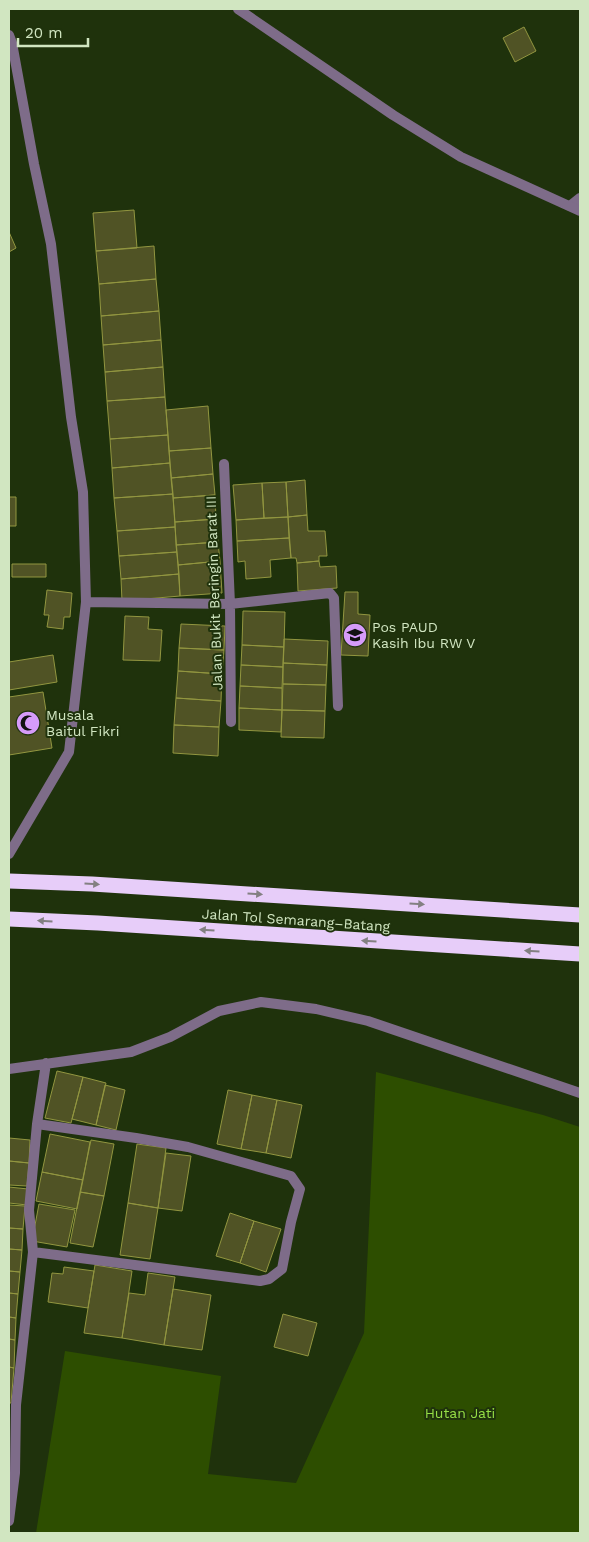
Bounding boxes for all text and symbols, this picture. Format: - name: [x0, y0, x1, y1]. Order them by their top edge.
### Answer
- scale bar: [18, 15, 88, 47]
- text: 20 m: [25, 24, 63, 42]
- street label: Jalan Bukit Beringin Barat III: [203, 495, 225, 691]
- place label: Pos PAUD Kasih Ibu RW V: [372, 619, 475, 651]
- school or university icon: Pos PAUD Kasih Ibu RW V: [342, 622, 368, 648]
- place label: Musala Baitul Fikri: [46, 707, 120, 739]
- mosque icon: Musala Baitul Fikri: [15, 710, 41, 736]
- one-way arrow: [85, 881, 101, 889]
- one-way arrow: [247, 891, 263, 899]
- one-way arrow: [409, 901, 425, 909]
- street label: Jalan Tol Semarang–Batang: [201, 905, 391, 935]
- one-way arrow: [37, 916, 53, 924]
- one-way arrow: [199, 926, 215, 934]
- one-way arrow: [361, 936, 377, 944]
- one-way arrow: [523, 947, 539, 955]
- park label: Hutan Jati: [425, 1405, 495, 1421]

